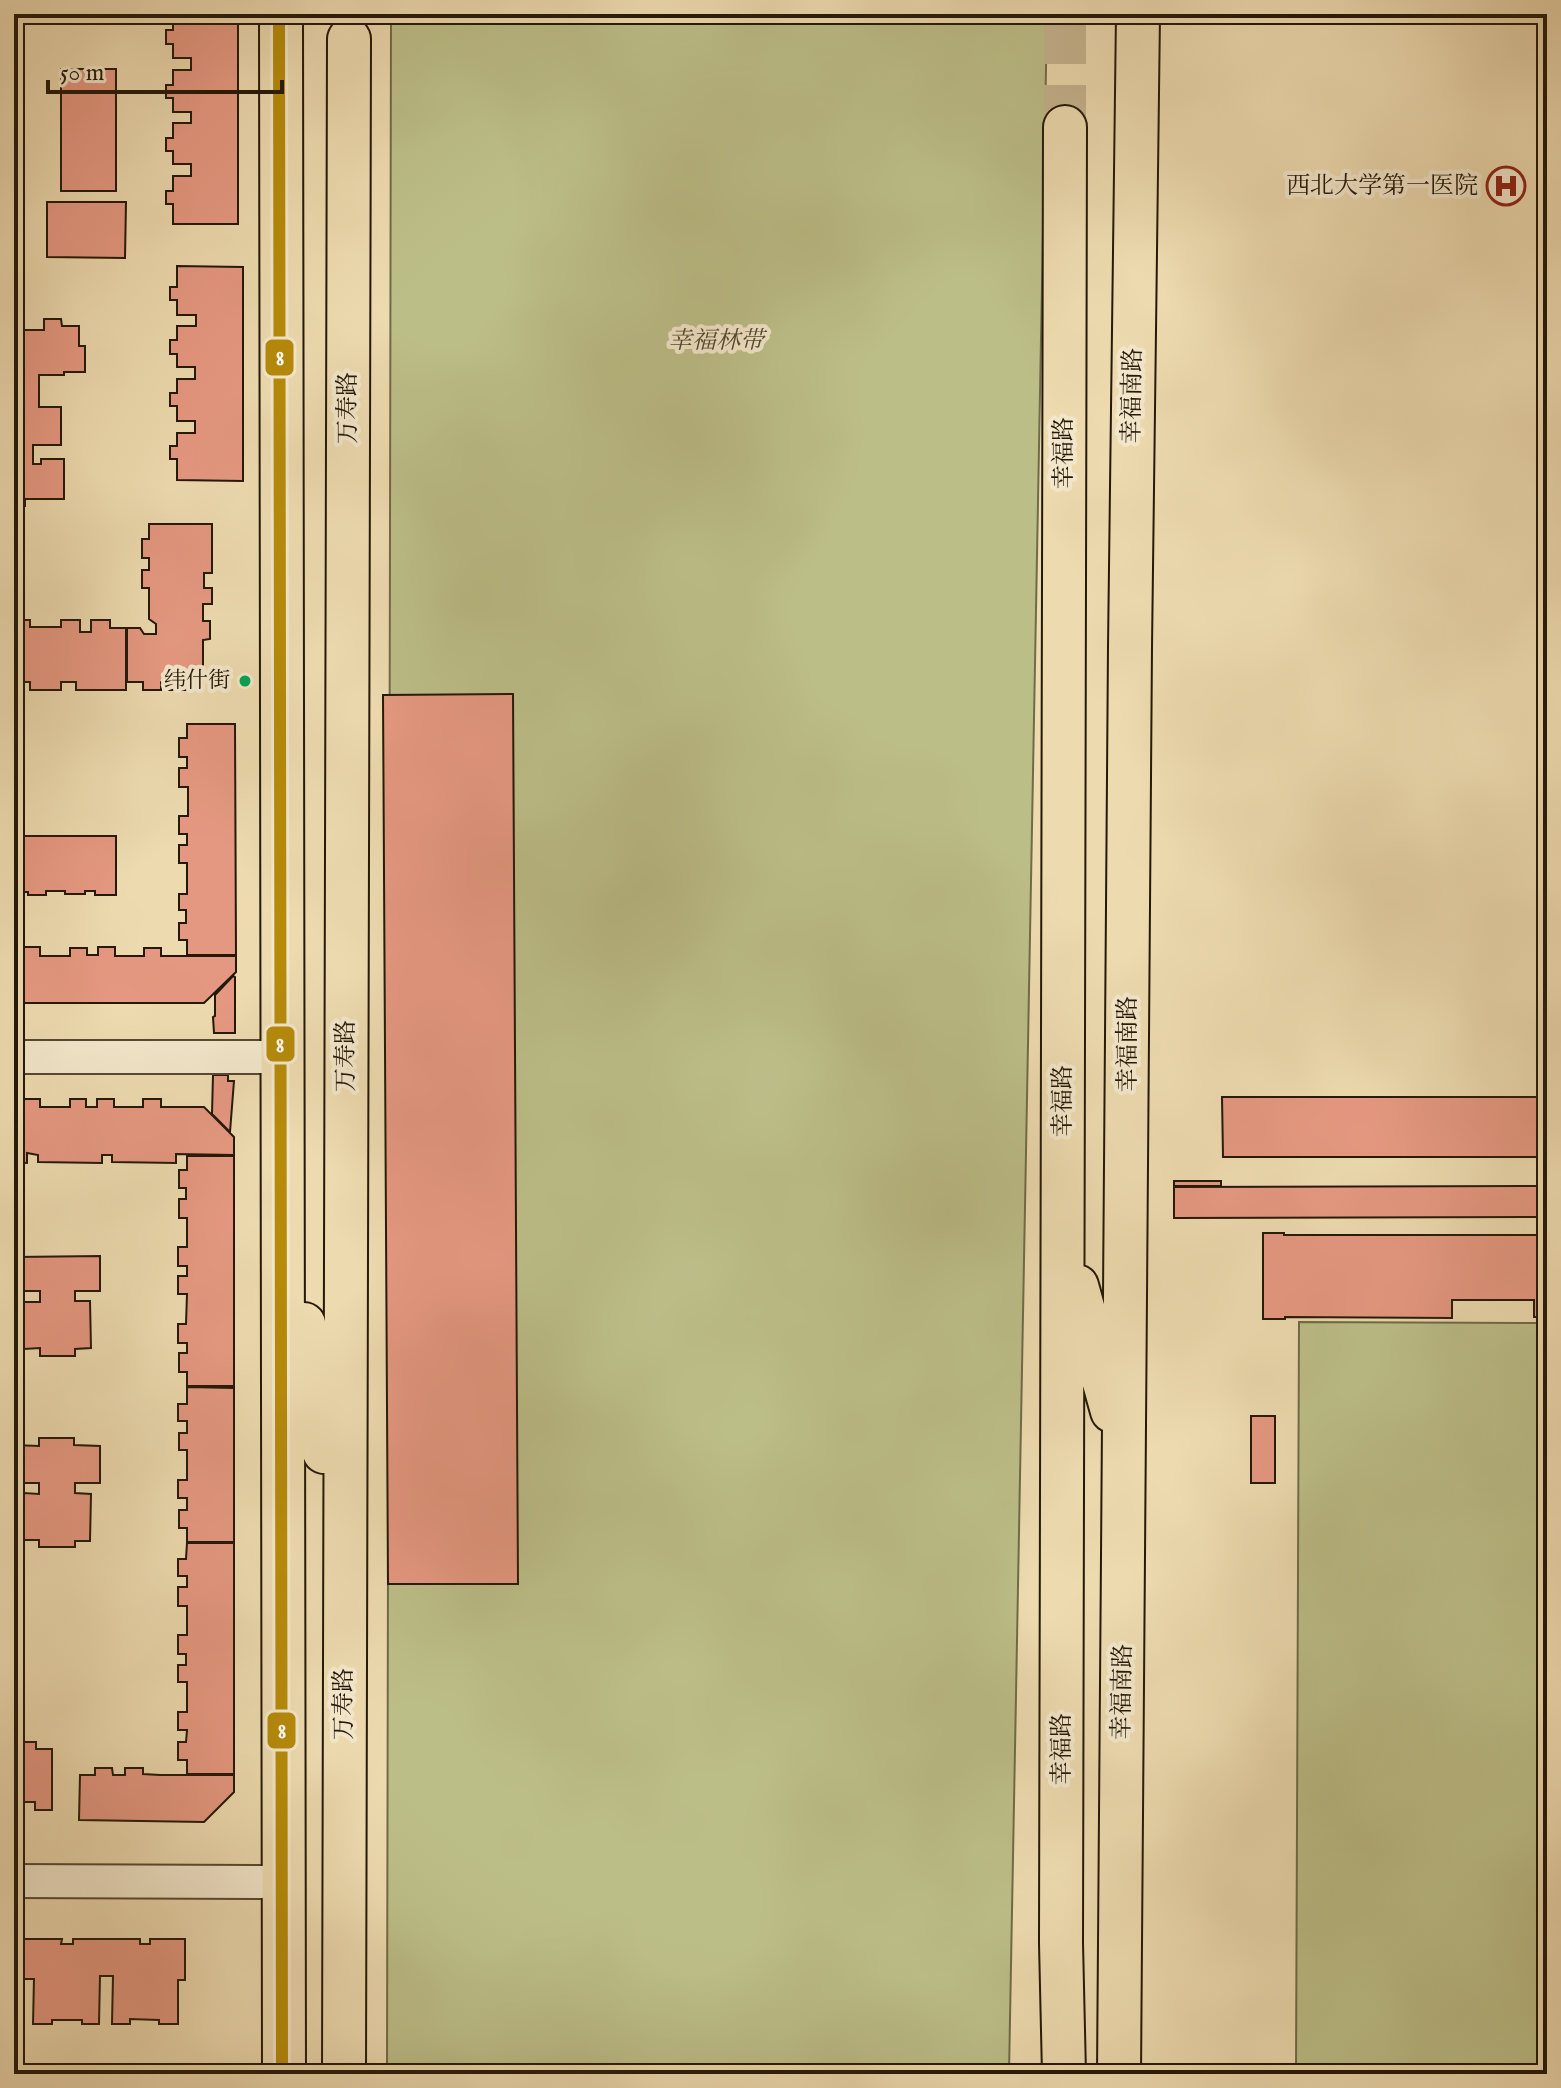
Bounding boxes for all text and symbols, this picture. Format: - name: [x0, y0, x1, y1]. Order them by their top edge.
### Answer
- scale bar: [48, 44, 282, 94]
- text: 50 m: [60, 58, 104, 89]
- hospital icon: 西北大学第一医院: [1485, 165, 1527, 207]
- place label: 西北大学第一医院: [1286, 171, 1478, 202]
- park label: 幸福林带: [668, 326, 768, 357]
- line badge: 8: [264, 338, 295, 377]
- text: 8: [276, 345, 284, 373]
- street label: 幸福南路: [1117, 348, 1149, 444]
- street label: 万寿路: [333, 372, 364, 444]
- street label: 幸福路: [1049, 417, 1080, 489]
- place label: 纬什街: [164, 667, 230, 695]
- marker: 纬什街: [237, 673, 253, 689]
- street label: 幸福南路: [1113, 996, 1144, 1092]
- street label: 万寿路: [331, 1020, 362, 1092]
- line badge: 8: [265, 1025, 296, 1063]
- text: 8: [276, 1032, 284, 1060]
- street label: 幸福路: [1048, 1065, 1079, 1137]
- street label: 幸福南路: [1107, 1644, 1139, 1740]
- street label: 万寿路: [329, 1668, 360, 1740]
- line badge: 8: [266, 1711, 297, 1750]
- street label: 幸福路: [1047, 1713, 1078, 1785]
- text: 8: [278, 1718, 286, 1746]

